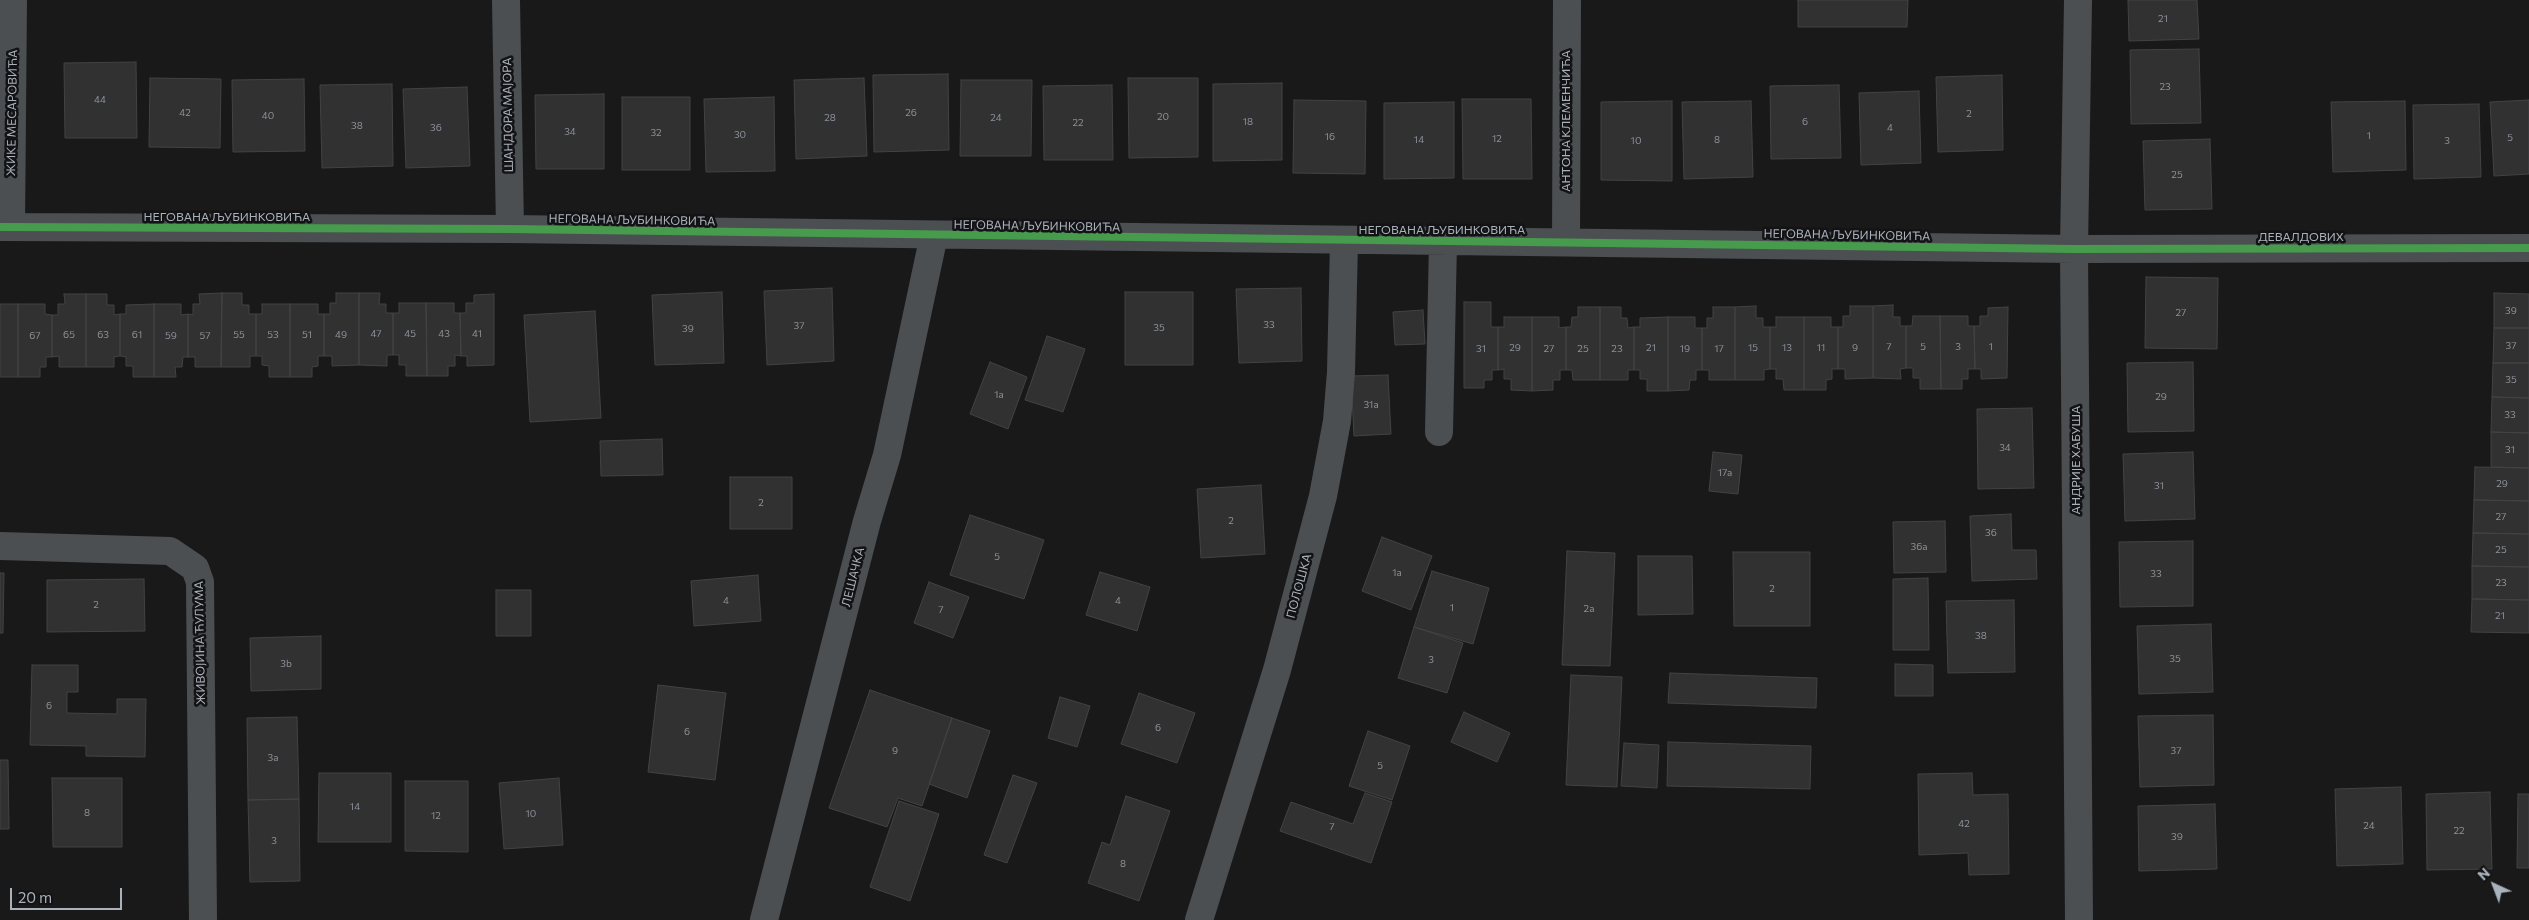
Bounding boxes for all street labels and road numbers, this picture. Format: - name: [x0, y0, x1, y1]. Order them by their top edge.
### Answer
- street label: ЖИКЕ МЕСАРОВИЋА: [4, 50, 20, 176]
- street label: АНТОНА КЛЕМЕНЧИЋА: [1559, 50, 1573, 192]
- street label: ШАНДОРА МАЈОРА: [500, 58, 516, 172]
- street label: НЕГОВАНА ЉУБИНКОВИЋА: [144, 210, 310, 224]
- street label: НЕГОВАНА ЉУБИНКОВИЋА: [548, 211, 716, 229]
- street label: НЕГОВАНА ЉУБИНКОВИЋА: [953, 217, 1121, 235]
- street label: НЕГОВАНА ЉУБИНКОВИЋА: [1359, 223, 1525, 237]
- street label: НЕГОВАНА ЉУБИНКОВИЋА: [1763, 226, 1931, 244]
- street label: ДЕВАЛДОВИХ: [2258, 230, 2344, 244]
- street label: АНДРИЈЕ ХАБУША: [2069, 406, 2083, 514]
- street label: ЛЕШАЧКА: [839, 546, 867, 608]
- street label: ПОЛОШКА: [1283, 552, 1315, 620]
- street label: ЖИВОЈИНА ЋУЛУМА: [192, 581, 208, 705]

